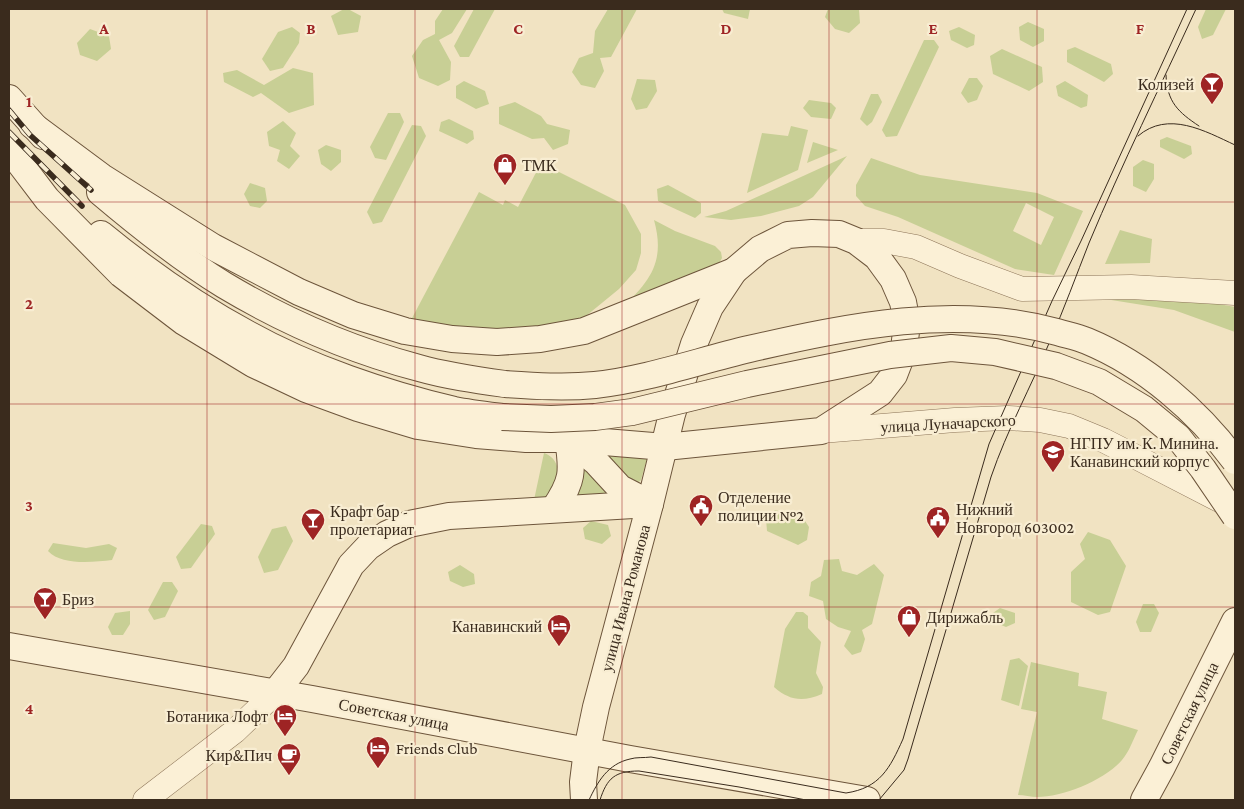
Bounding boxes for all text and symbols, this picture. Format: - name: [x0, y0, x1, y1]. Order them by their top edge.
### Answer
- text: A: [98, 20, 109, 37]
- text: B: [306, 20, 316, 37]
- text: C: [513, 20, 523, 37]
- text: D: [720, 20, 732, 37]
- text: E: [928, 20, 938, 37]
- text: F: [1136, 20, 1145, 37]
- bar icon: Колизей: [1199, 71, 1225, 105]
- place label: Колизей: [1138, 76, 1194, 93]
- text: 1: [26, 93, 32, 110]
- shop icon: ТМК: [492, 152, 518, 186]
- place label: ТМК: [522, 157, 557, 174]
- text: 2: [25, 295, 33, 312]
- street label: улица Луначарского: [880, 411, 1016, 437]
- place label: НГПУ им. К. Минина. Канавинский корпус: [1070, 435, 1219, 471]
- school or university icon: НГПУ им. К. Минина. Канавинский корпус: [1040, 439, 1066, 473]
- place label: Отделение полиции №2: [718, 489, 804, 525]
- public building icon: Отделение полиции №2: [688, 493, 714, 527]
- text: 3: [25, 497, 33, 514]
- place label: Нижний Новгород 603002: [956, 501, 1075, 537]
- place label: Крафт бар - пролетариат: [330, 503, 414, 539]
- public building icon: Нижний Новгород 603002: [925, 505, 951, 539]
- bar icon: Крафт бар - пролетариат: [300, 507, 326, 541]
- street label: улица Ивана Романова: [598, 523, 654, 674]
- bar icon: Бриз: [32, 586, 58, 620]
- place label: Бриз: [62, 591, 94, 609]
- shop icon: Дирижабль: [896, 604, 922, 638]
- place label: Дирижабль: [926, 609, 1003, 627]
- hotel icon: Канавинский: [546, 613, 572, 647]
- place label: Канавинский: [452, 618, 542, 635]
- street label: Советская улица: [1157, 659, 1223, 768]
- street label: Советская улица: [337, 695, 451, 735]
- text: 4: [25, 700, 34, 717]
- hotel icon: Ботаника Лофт: [272, 703, 298, 737]
- place label: Ботаника Лофт: [166, 708, 268, 726]
- hotel icon: Friends Club: [365, 735, 391, 769]
- place label: Friends Club: [396, 740, 477, 757]
- cafe icon: Кир&Пич: [276, 742, 302, 776]
- place label: Кир&Пич: [205, 747, 272, 765]

